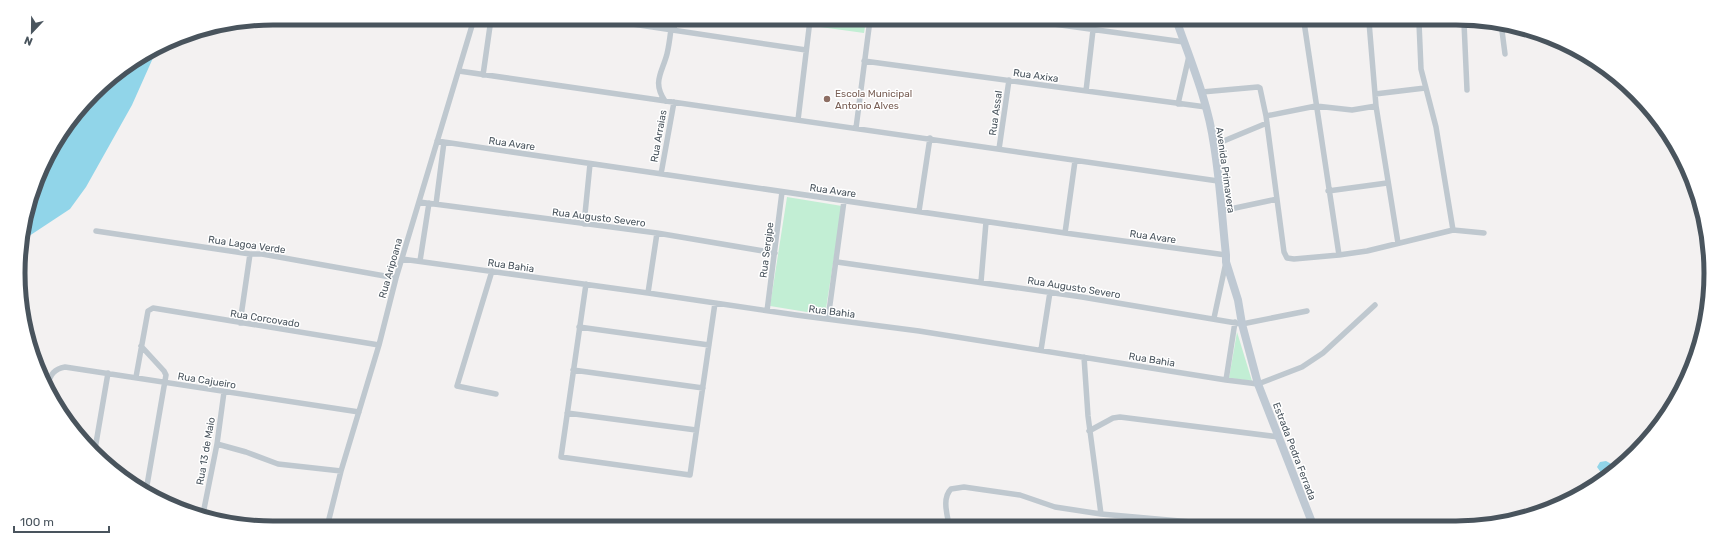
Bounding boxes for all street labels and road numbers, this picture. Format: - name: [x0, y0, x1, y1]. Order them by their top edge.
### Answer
- street label: Rua Axixa: [1012, 67, 1059, 85]
- street label: Rua Assal: [987, 90, 1005, 136]
- street label: Rua Arraias: [648, 109, 670, 163]
- street label: Avenida Primavera: [1213, 126, 1237, 214]
- street label: Rua Avare: [488, 135, 536, 153]
- street label: Rua Avare: [809, 182, 857, 200]
- street label: Rua Augusto Severo: [551, 206, 647, 230]
- street label: Rua Sergipe: [758, 221, 776, 279]
- street label: Rua Avare: [1129, 228, 1177, 246]
- street label: Rua Lagoa Verde: [207, 234, 287, 256]
- street label: Rua Aripoana: [377, 237, 405, 300]
- street label: Rua Bahia: [487, 257, 535, 275]
- street label: Rua Augusto Severo: [1026, 275, 1122, 301]
- street label: Rua Bahia: [808, 303, 856, 321]
- street label: Rua Corcovado: [229, 308, 301, 330]
- street label: Rua Bahia: [1128, 350, 1176, 370]
- street label: Rua Cajueiro: [177, 370, 237, 392]
- street label: Estrada Pedra Ferrada: [1270, 401, 1318, 502]
- street label: Rua 13 de Maio: [194, 416, 218, 486]

